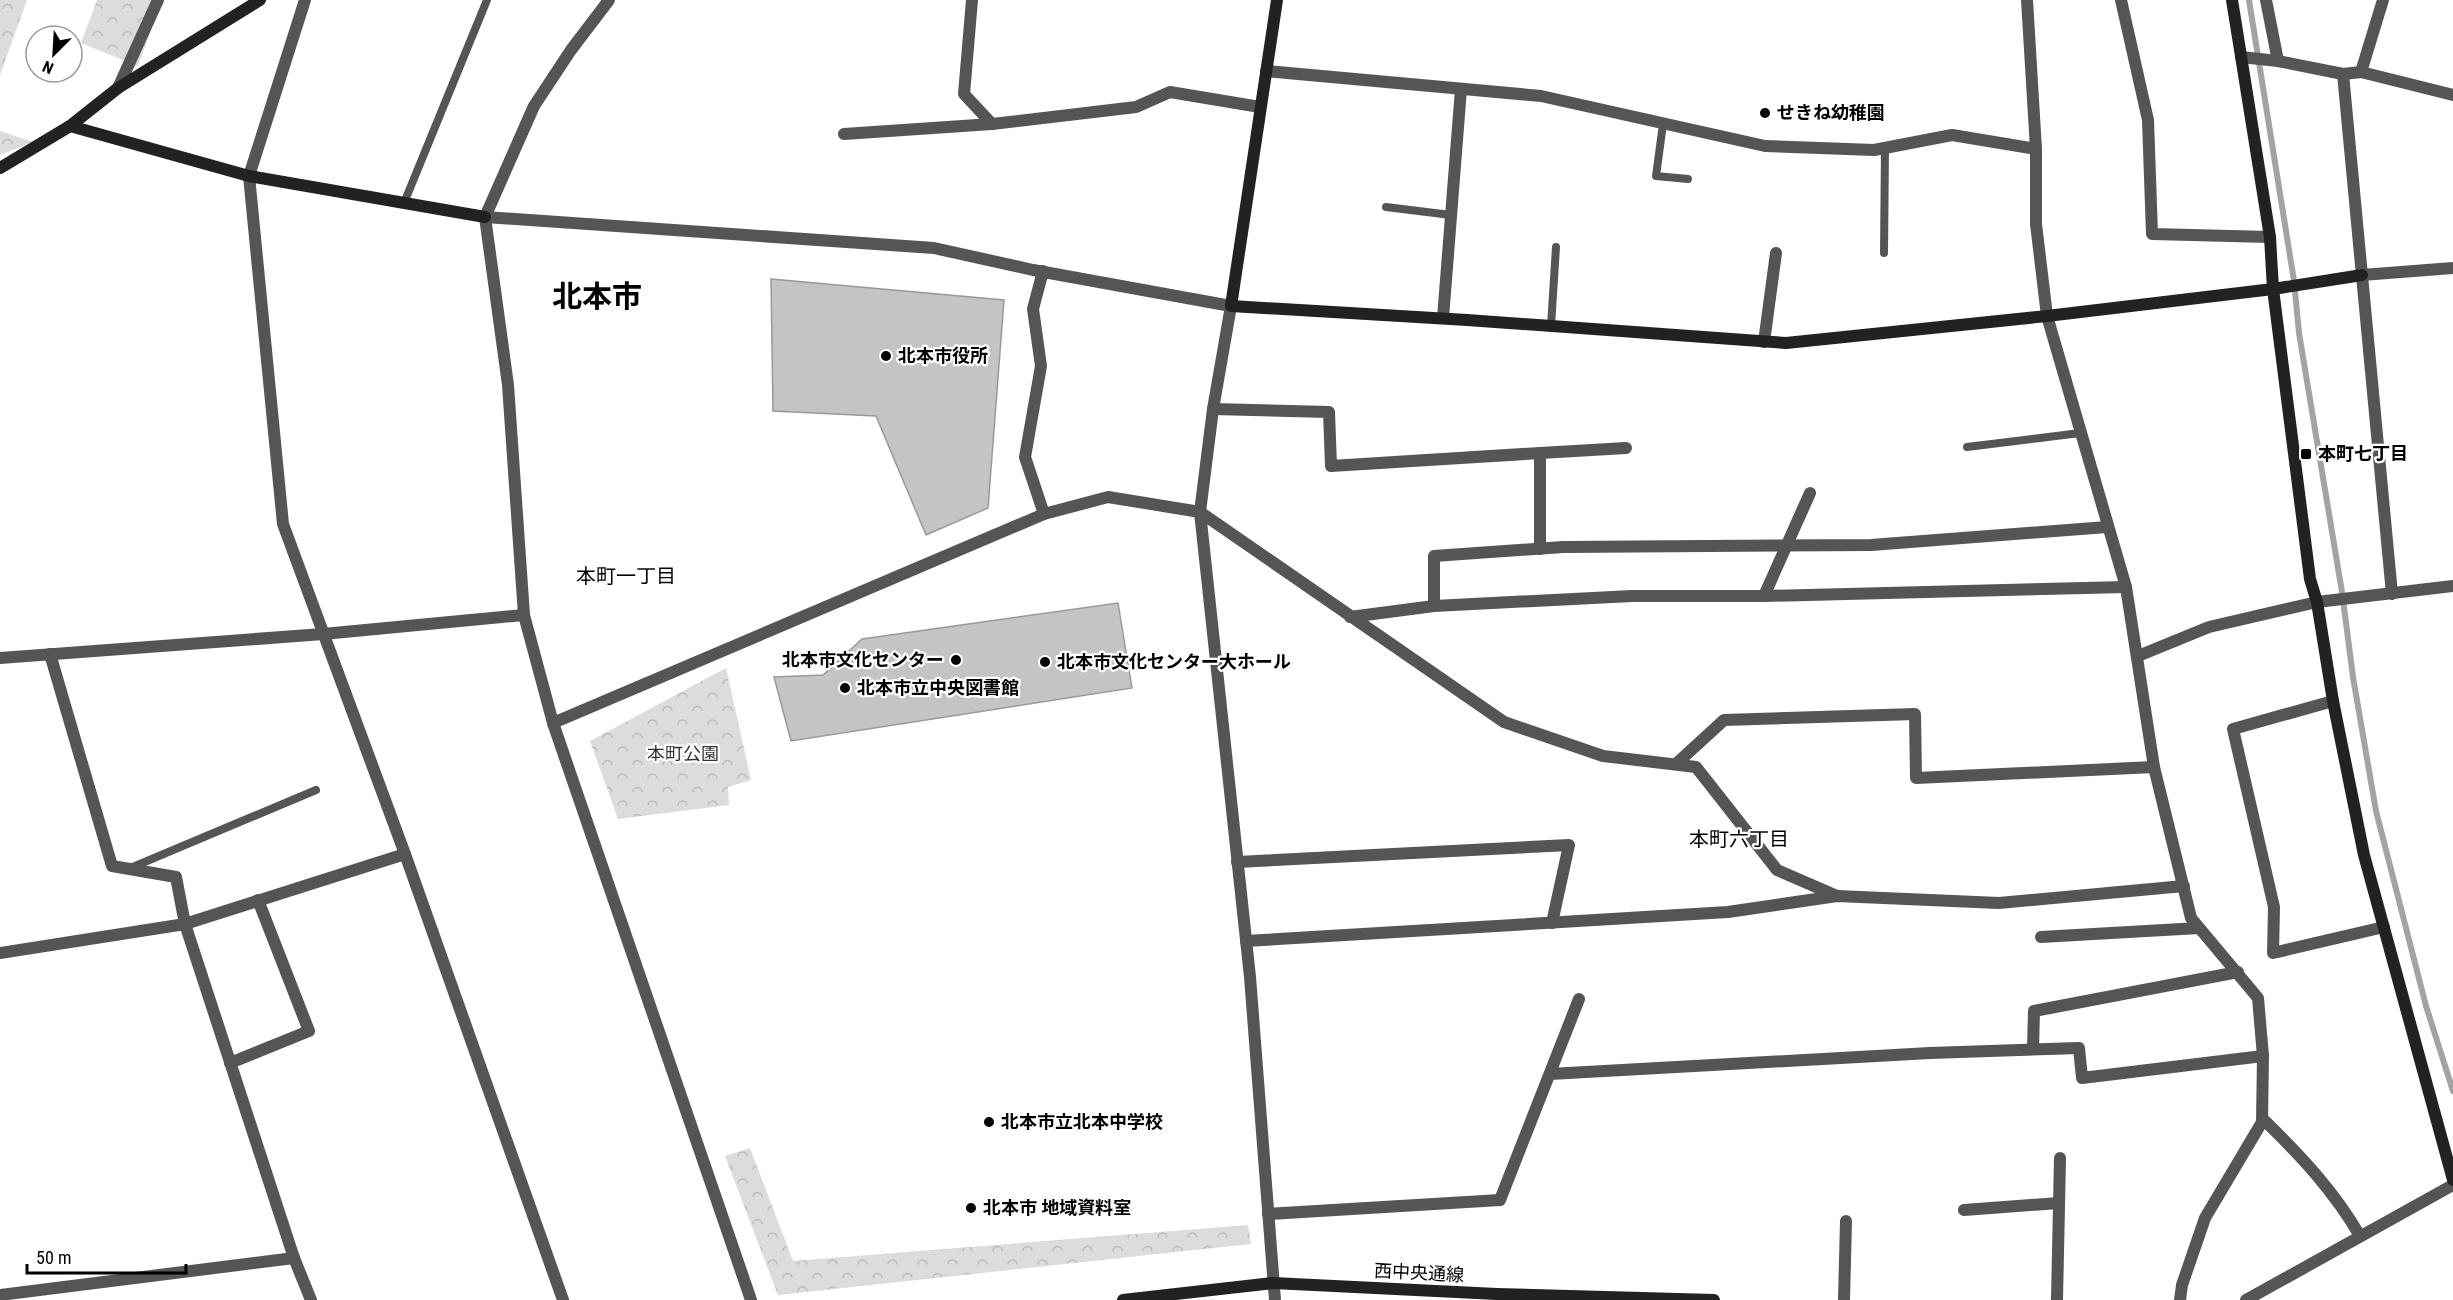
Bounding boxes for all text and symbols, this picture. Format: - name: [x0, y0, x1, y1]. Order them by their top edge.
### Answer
- north arrow: [24, 24, 84, 84]
- text: N: [40, 57, 56, 78]
- place label: せきね幼稚園: [1777, 102, 1885, 123]
- marker: せきね幼稚園: [1758, 106, 1772, 120]
- district label: 北本市: [552, 279, 642, 314]
- place label: 北本市役所: [898, 345, 988, 366]
- marker: 北本市役所: [879, 349, 893, 363]
- place label: 本町七丁目: [2318, 443, 2408, 464]
- marker: 本町七丁目: [2299, 447, 2313, 461]
- district label: 本町一丁目: [576, 564, 676, 588]
- place label: 北本市文化センター: [782, 649, 944, 670]
- place label: 北本市文化センター大ホール: [1057, 651, 1291, 672]
- marker: 北本市文化センター: [949, 653, 963, 667]
- marker: 北本市文化センター大ホール: [1038, 655, 1052, 669]
- place label: 北本市立中央図書館: [857, 677, 1019, 698]
- marker: 北本市立中央図書館: [838, 681, 852, 695]
- park label: 本町公園: [647, 743, 719, 764]
- district label: 本町六丁目: [1689, 827, 1789, 851]
- place label: 北本市立北本中学校: [1001, 1111, 1163, 1132]
- marker: 北本市立北本中学校: [982, 1115, 996, 1129]
- place label: 北本市 地域資料室: [983, 1197, 1131, 1218]
- marker: 北本市 地域資料室: [964, 1201, 978, 1215]
- scale bar: [27, 1237, 186, 1275]
- text: 50 m: [36, 1247, 71, 1268]
- street label: 西中央通線: [1374, 1260, 1465, 1285]

